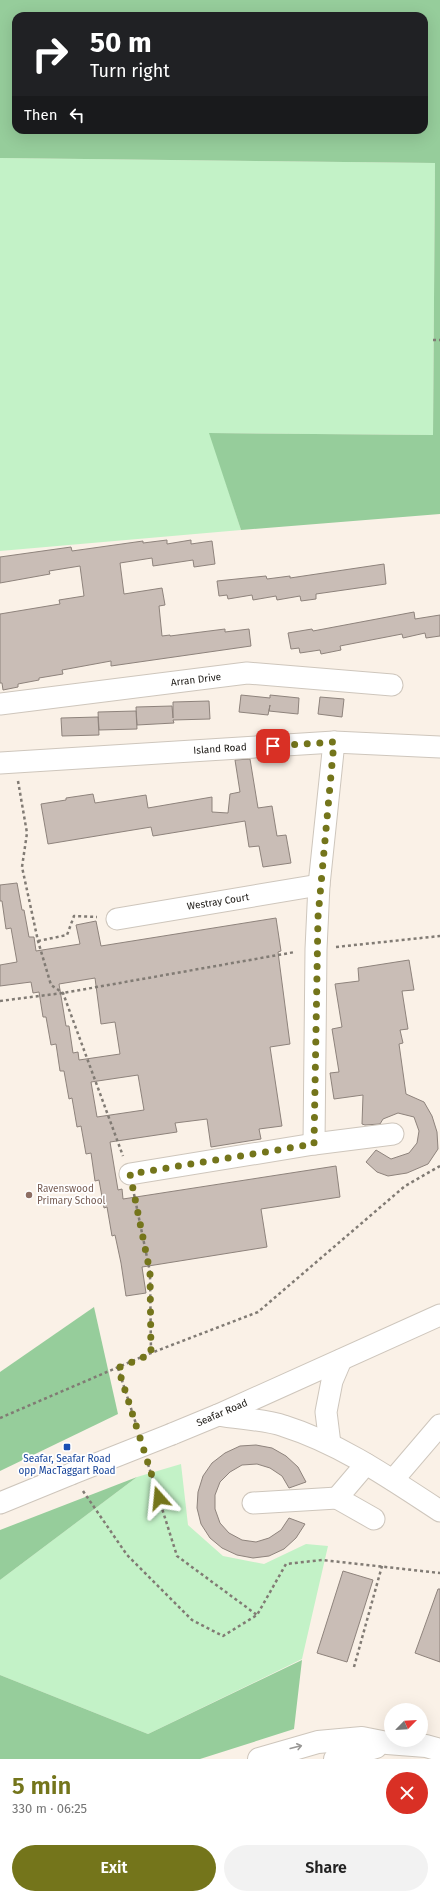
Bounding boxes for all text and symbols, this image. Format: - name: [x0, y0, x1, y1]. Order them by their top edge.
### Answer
- text: 50 m: [90, 26, 152, 59]
- icon: right: [24, 28, 76, 80]
- text: Turn right: [90, 60, 170, 82]
- icon: left: [66, 104, 88, 126]
- text: Then: [24, 106, 58, 124]
- street label: Arran Drive: [170, 671, 222, 689]
- pin: [256, 729, 290, 763]
- icon: arrive: [262, 735, 284, 757]
- street label: Island Road: [193, 741, 247, 757]
- street label: Westray Court: [186, 891, 250, 913]
- place label: Ravenswood Primary School: [37, 1183, 105, 1207]
- marker: Ravenswood Primary School: [24, 1190, 34, 1200]
- street label: Seafar Road: [195, 1397, 249, 1429]
- marker: Seafar, Seafar Road opp MacTaggart Road: [62, 1442, 72, 1452]
- place label: Seafar, Seafar Road opp MacTaggart Road: [18, 1453, 116, 1477]
- position arrow: [138, 1477, 180, 1519]
- north arrow: [384, 1703, 428, 1747]
- map controls: [384, 1703, 428, 1747]
- one-way arrow: [290, 1743, 303, 1750]
- text: 5 min: [12, 1772, 72, 1800]
- button: close: [386, 1772, 428, 1814]
- text: 330 m · 06:25: [12, 1801, 87, 1816]
- button: Exit: [12, 1845, 216, 1891]
- button: Share: [224, 1845, 428, 1891]

